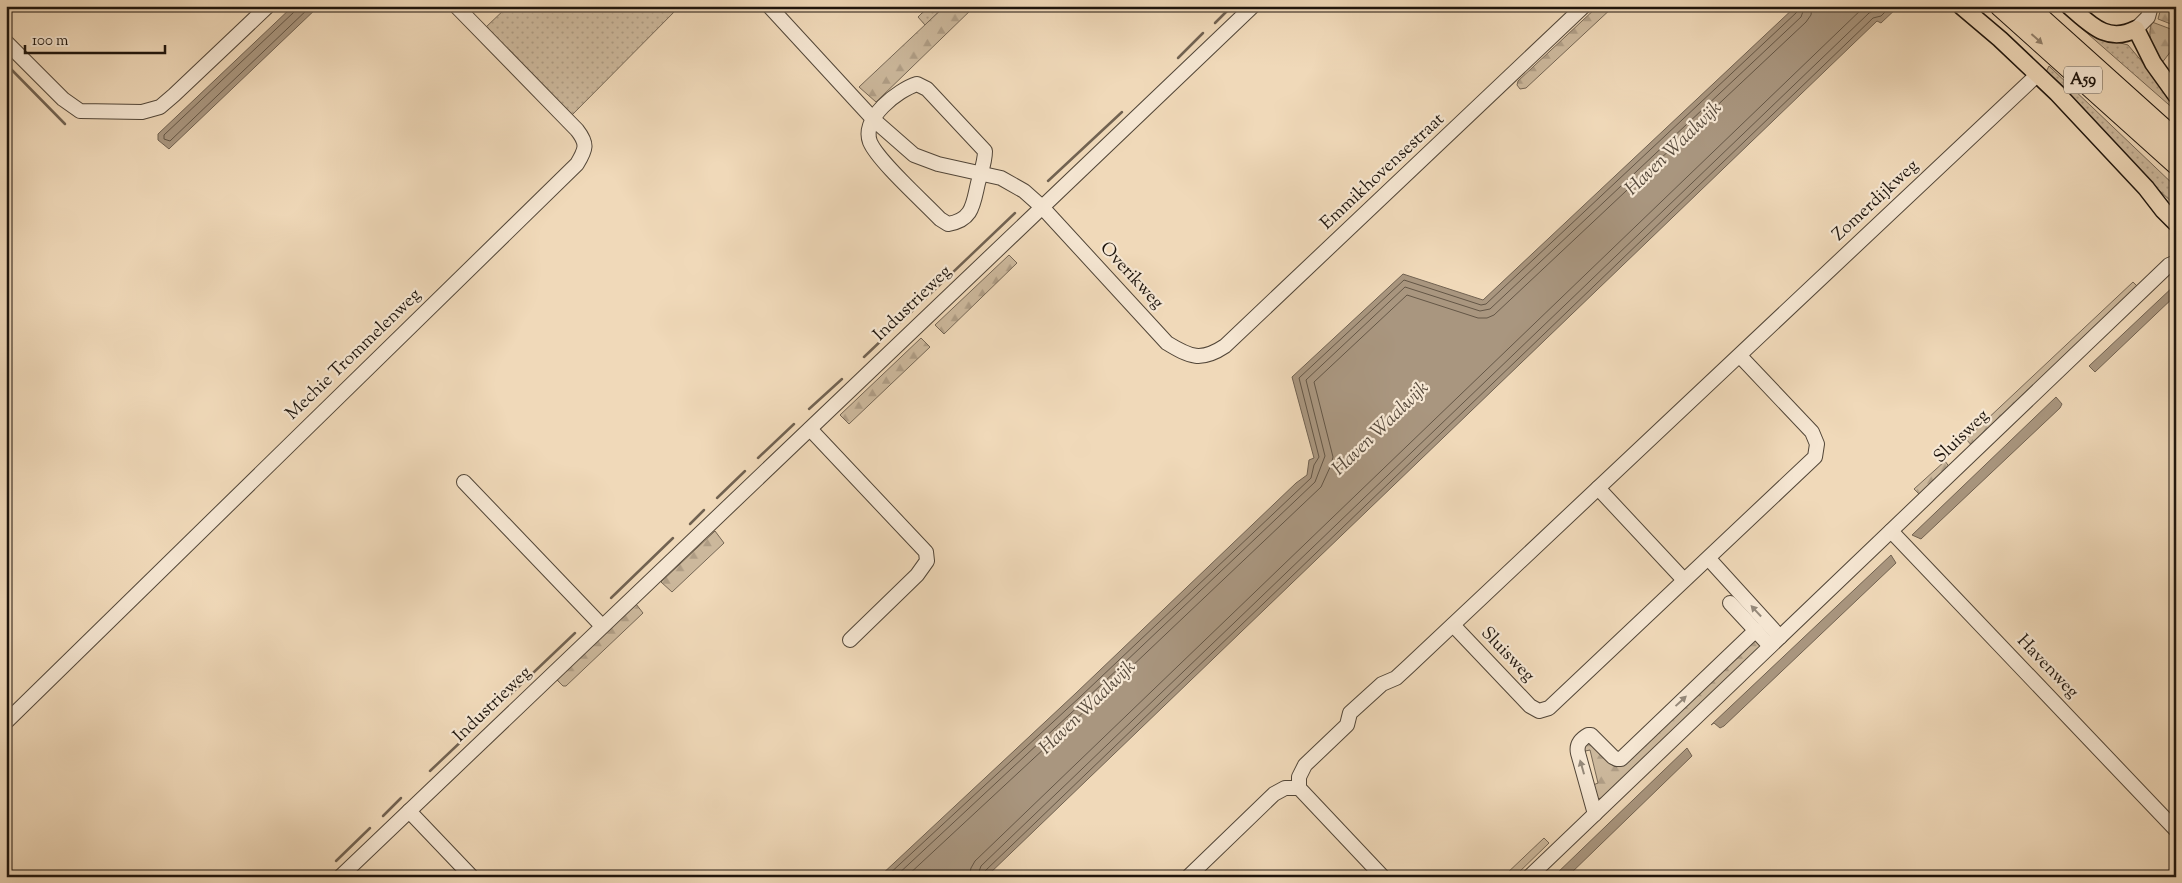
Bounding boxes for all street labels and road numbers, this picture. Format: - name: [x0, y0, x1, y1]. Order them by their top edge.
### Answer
- road number: A59: [2064, 66, 2102, 94]
- street label: Emmikhovensestraat: [1315, 108, 1451, 236]
- street label: Zomerdijkweg: [1827, 154, 1925, 248]
- street label: Overikweg: [1093, 236, 1169, 316]
- street label: Industrieweg: [868, 260, 958, 348]
- street label: Mechie Trommelenweg: [280, 283, 428, 427]
- street label: Sluisweg: [1928, 404, 1996, 470]
- street label: Sluisweg: [1474, 621, 1540, 689]
- street label: Havenweg: [2010, 629, 2084, 705]
- street label: Industrieweg: [448, 661, 538, 749]

